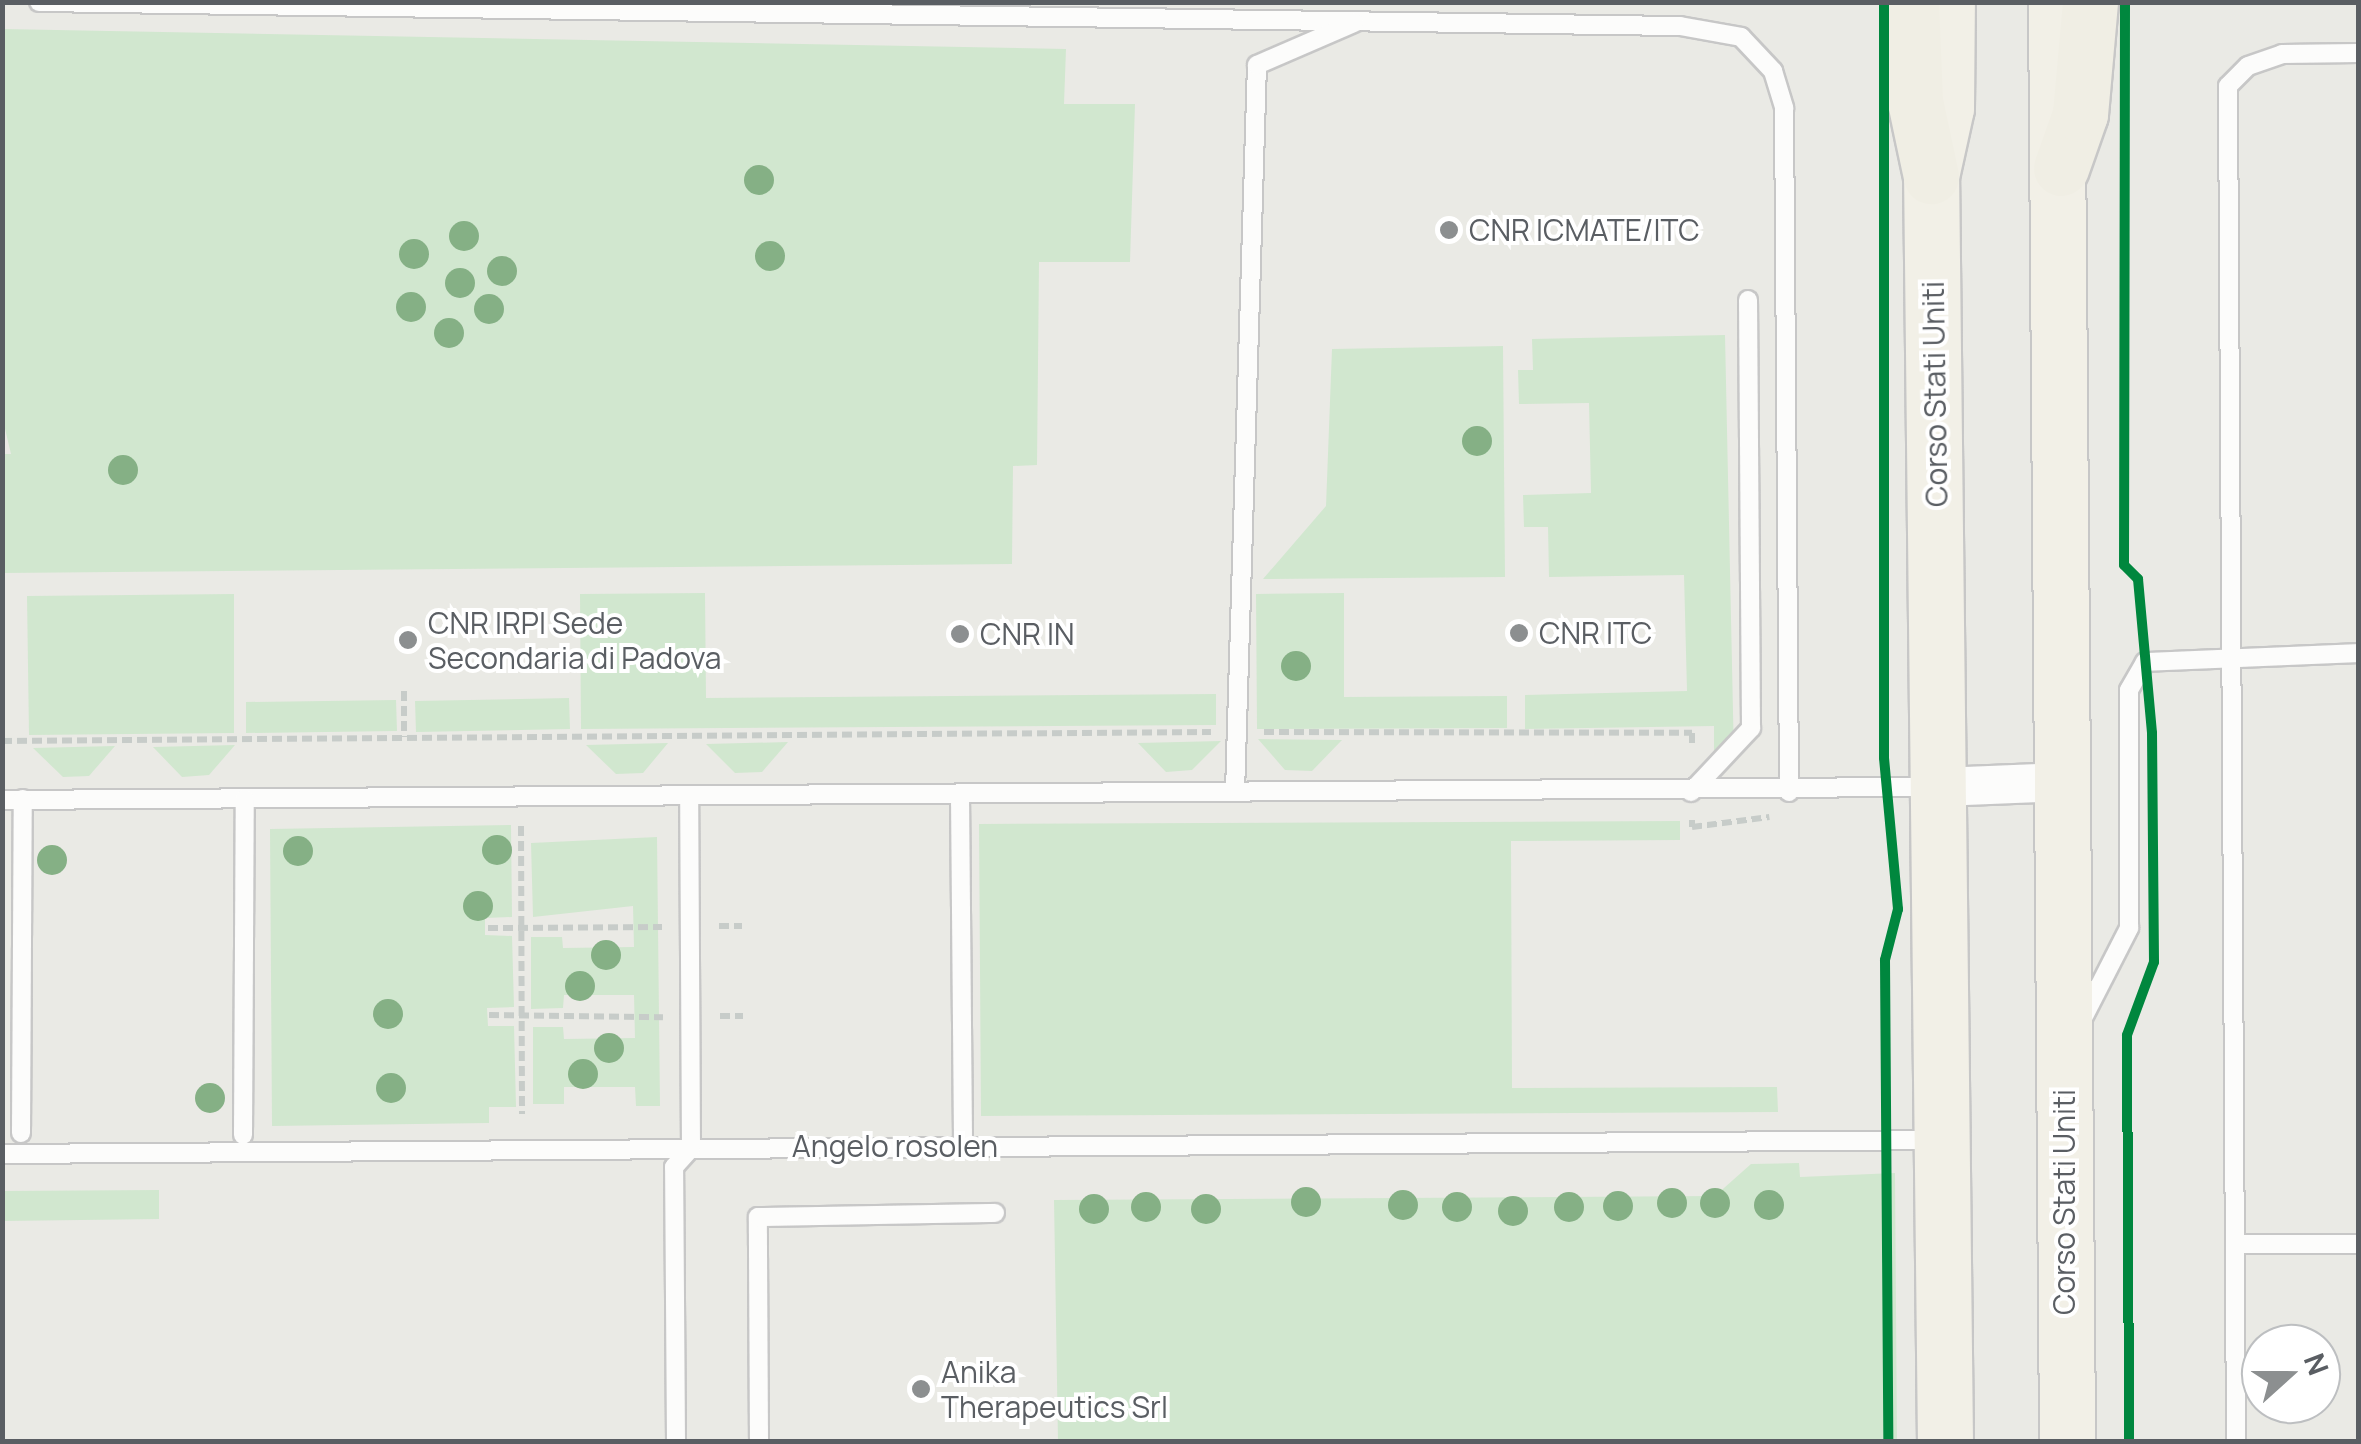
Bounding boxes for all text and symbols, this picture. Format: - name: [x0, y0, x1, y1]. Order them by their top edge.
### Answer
- place label: CNR ICMATE/ITC: [1469, 212, 1700, 248]
- marker: CNR ICMATE/ITC: [1438, 219, 1460, 241]
- street label: Corso Stati Uniti: [1915, 281, 1955, 507]
- place label: CNR IRPI Sede Secondaria di Padova: [428, 605, 721, 676]
- place label: CNR ITC: [1539, 615, 1652, 651]
- place label: CNR IN: [980, 616, 1074, 652]
- marker: CNR ITC: [1508, 622, 1530, 644]
- marker: CNR IN: [949, 623, 971, 645]
- marker: CNR IRPI Sede Secondaria di Padova: [397, 629, 419, 651]
- street label: Corso Stati Uniti: [2046, 1089, 2082, 1315]
- street label: Angelo rosolen: [792, 1128, 998, 1164]
- north arrow: [2241, 1324, 2341, 1424]
- text: N: [2296, 1348, 2338, 1380]
- place label: Anika Therapeutics Srl: [941, 1354, 1168, 1424]
- marker: Anika Therapeutics Srl: [910, 1378, 932, 1400]

